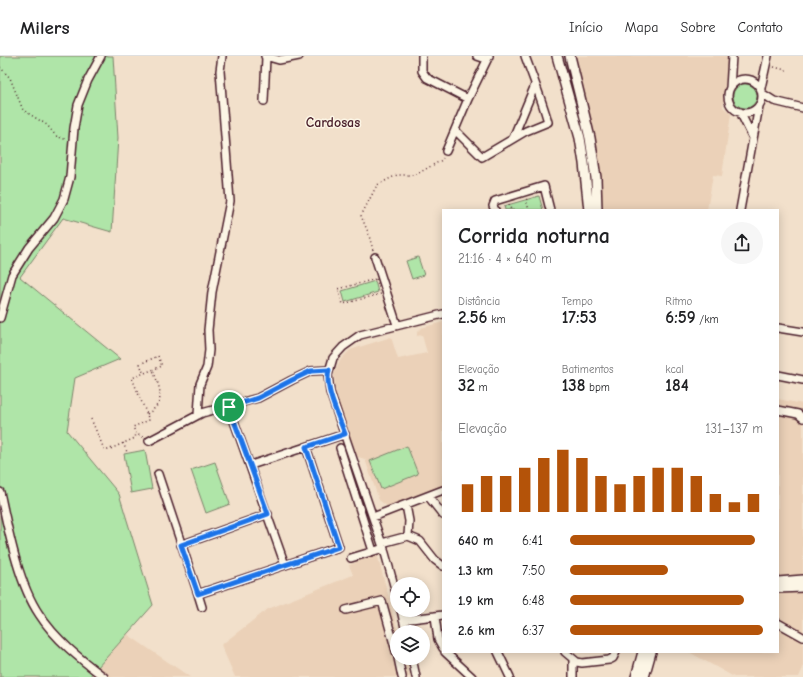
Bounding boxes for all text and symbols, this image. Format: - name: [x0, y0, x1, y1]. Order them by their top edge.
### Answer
- text: Milers: [20, 17, 69, 39]
- text: Início: [569, 19, 603, 36]
- text: Mapa: [625, 19, 658, 36]
- text: Sobre: [680, 19, 715, 36]
- text: Contato: [737, 19, 783, 36]
- district label: Cardosas: [306, 114, 360, 131]
- button: share: [721, 222, 763, 264]
- text: Corrida noturna: [458, 223, 610, 249]
- text: 21:16 · 4 × 640 m: [458, 251, 552, 266]
- text: Distância: [458, 295, 500, 308]
- text: Tempo: [562, 295, 593, 308]
- text: Ritmo: [665, 295, 692, 308]
- text: 2.56: [458, 308, 487, 327]
- text: 17:53: [562, 308, 597, 327]
- text: 6:59: [665, 308, 696, 327]
- text: km: [487, 313, 506, 326]
- text: /km: [696, 313, 719, 326]
- text: Elevação: [458, 363, 499, 376]
- text: Batimentos: [562, 363, 614, 376]
- text: kcal: [665, 363, 684, 376]
- text: 32: [458, 376, 475, 395]
- text: 138: [562, 376, 585, 395]
- text: 184: [665, 376, 689, 395]
- text: m: [475, 381, 488, 394]
- text: bpm: [585, 381, 610, 394]
- pin: [212, 390, 246, 424]
- icon: arrive: [218, 396, 240, 418]
- text: Elevação: [458, 421, 507, 436]
- text: 131–137 m: [705, 421, 763, 436]
- text: 640 m: [458, 533, 493, 548]
- text: 6:41: [522, 533, 543, 548]
- text: 1.3 km: [458, 563, 493, 578]
- text: 7:50: [522, 563, 545, 578]
- map controls: [390, 577, 430, 665]
- button: locate: [390, 577, 430, 617]
- text: 1.9 km: [458, 593, 494, 608]
- text: 6:48: [522, 593, 544, 608]
- text: 2.6 km: [458, 623, 495, 638]
- text: 6:37: [522, 623, 544, 638]
- button: layers: [390, 625, 430, 665]

